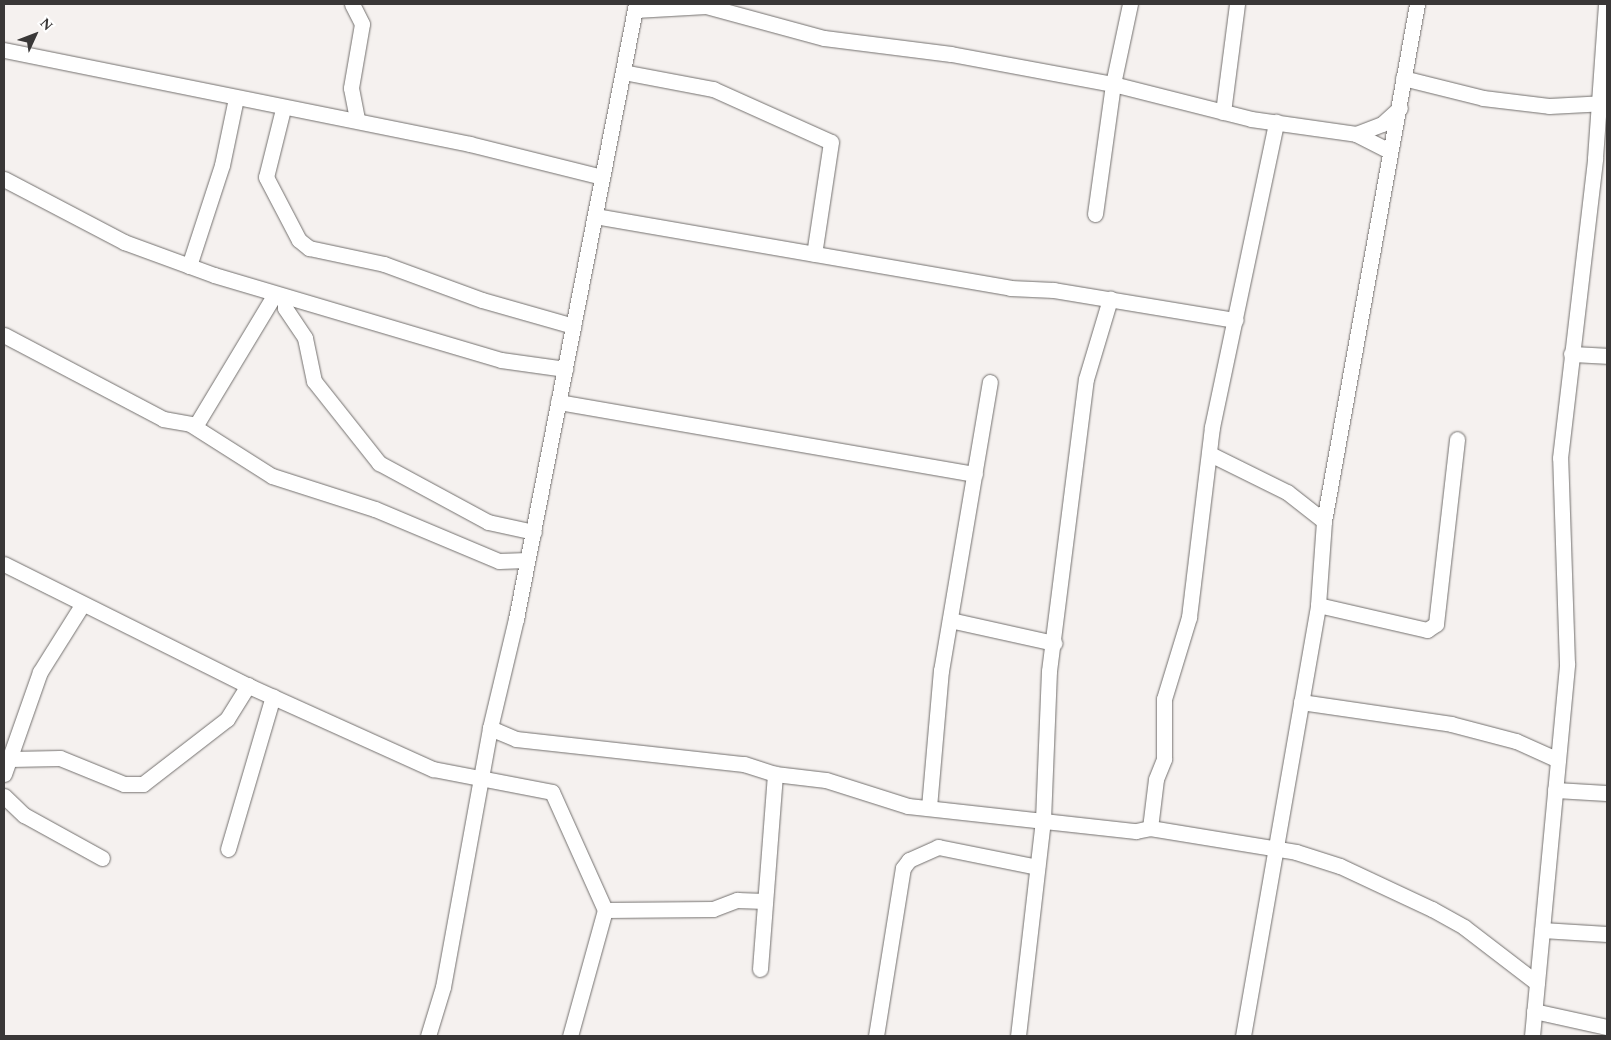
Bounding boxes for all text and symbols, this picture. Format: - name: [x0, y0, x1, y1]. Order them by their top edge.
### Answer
- north arrow: [10, 10, 60, 60]
- text: N: [35, 13, 58, 36]

